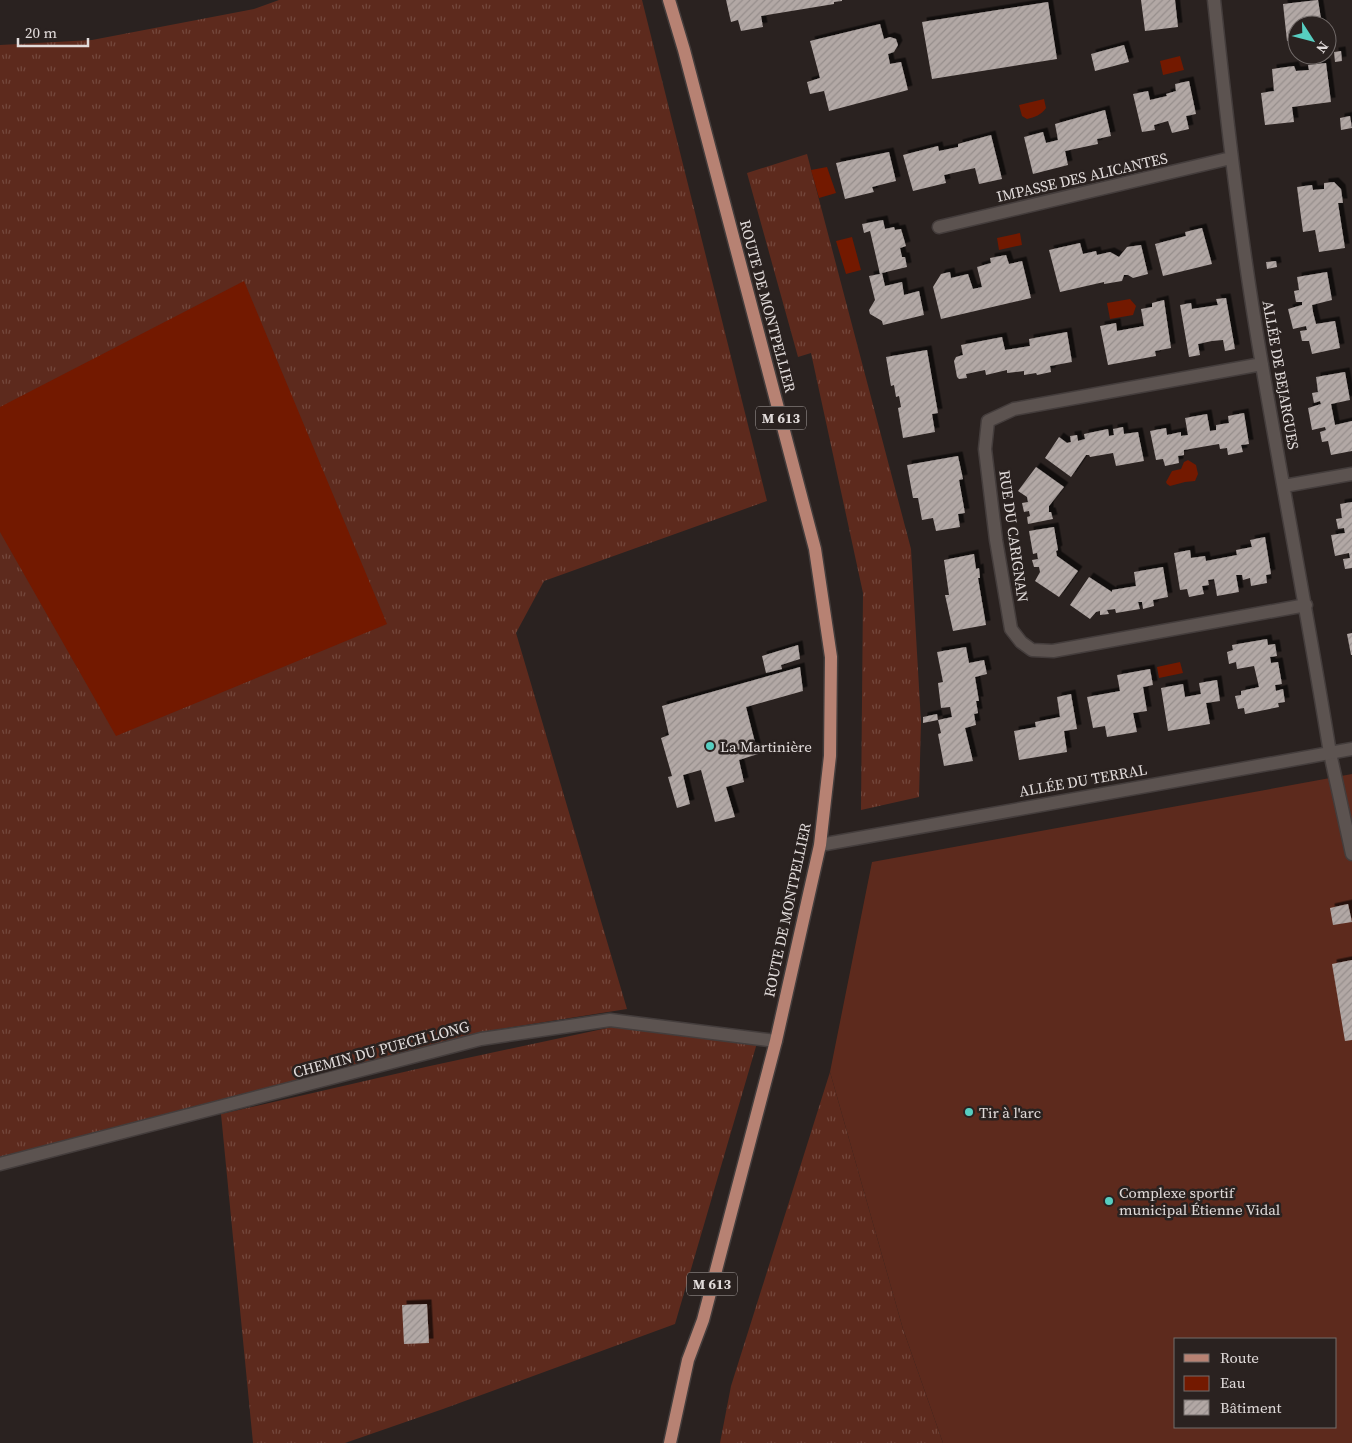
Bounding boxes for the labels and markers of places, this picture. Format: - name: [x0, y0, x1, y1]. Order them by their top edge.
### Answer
- place label: La Martinière: [720, 736, 812, 757]
- marker: La Martinière: [704, 740, 716, 752]
- place label: Tir à l'arc: [979, 1102, 1041, 1123]
- marker: Tir à l'arc: [963, 1106, 975, 1118]
- place label: Complexe sportif municipal Étienne Vidal: [1119, 1182, 1281, 1220]
- marker: Complexe sportif municipal Étienne Vidal: [1103, 1195, 1115, 1207]

